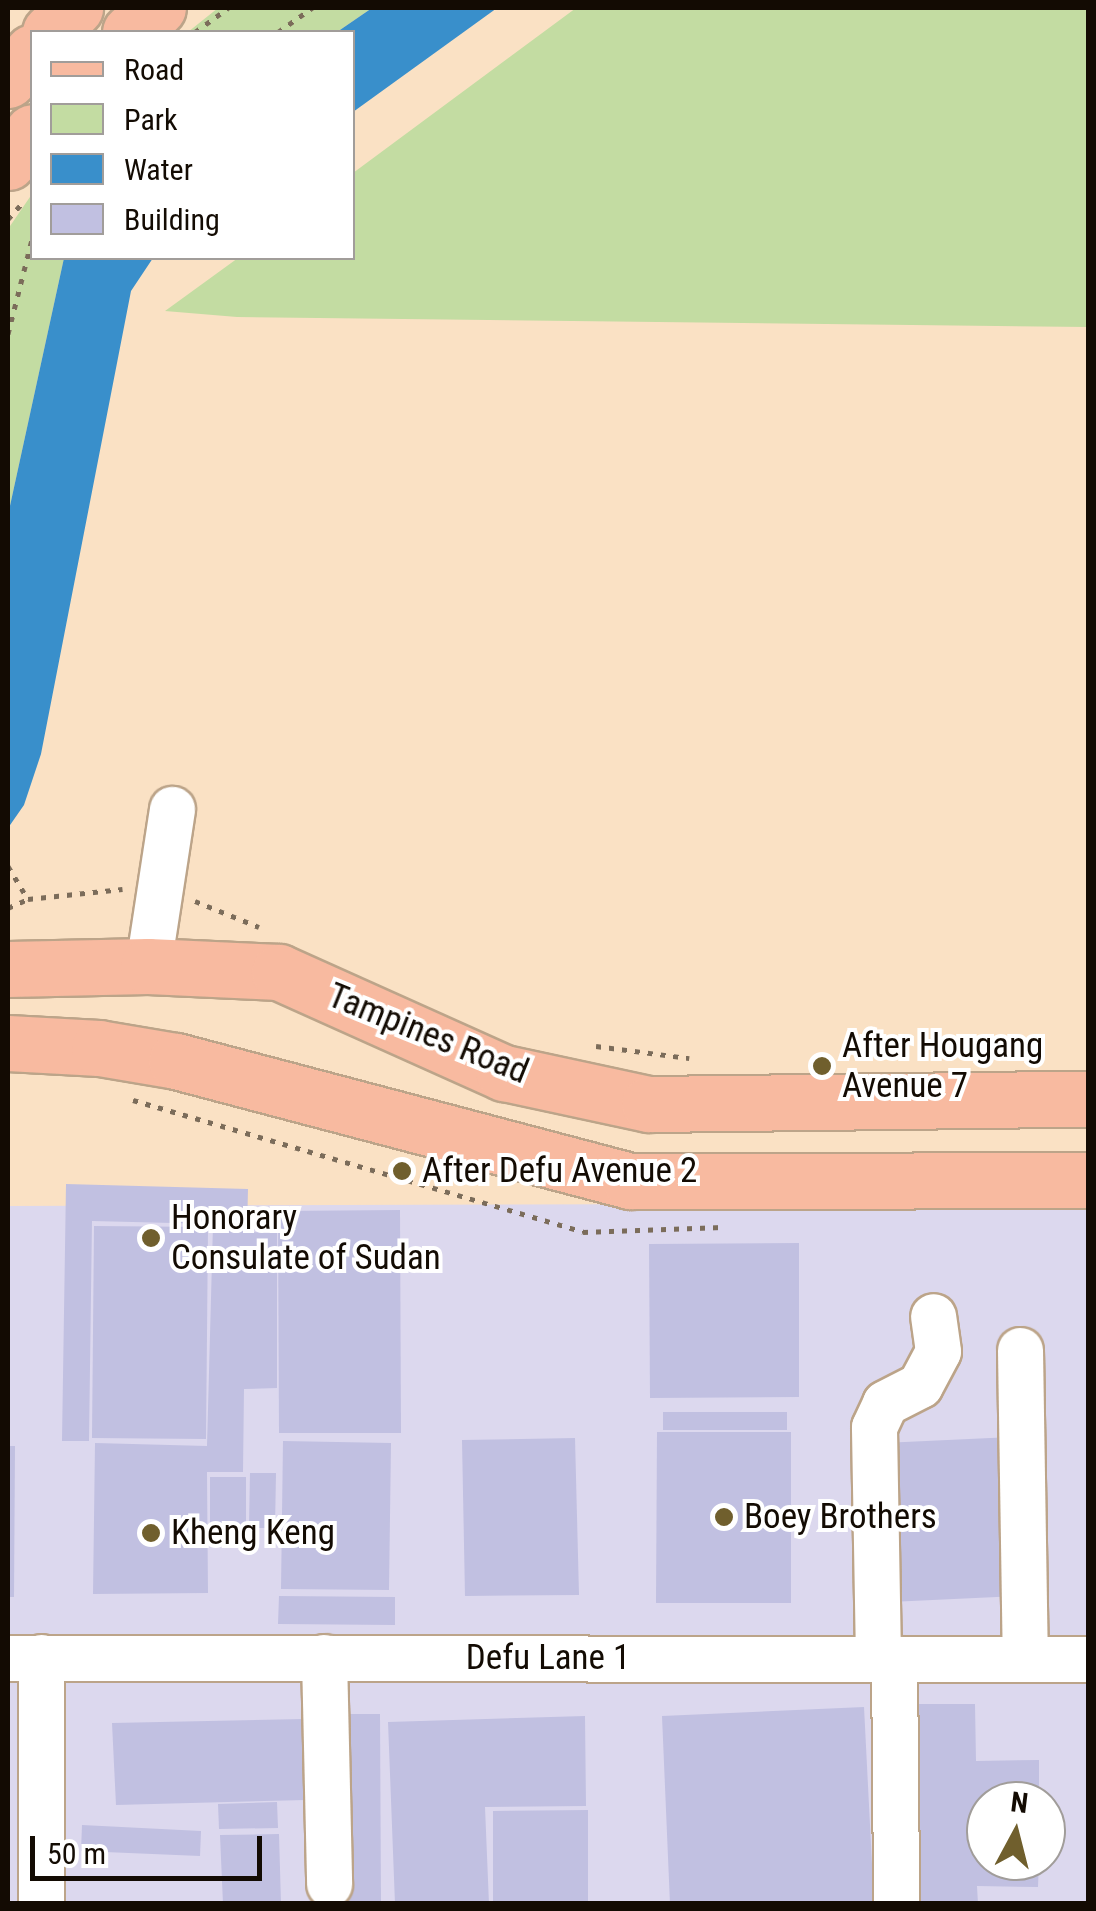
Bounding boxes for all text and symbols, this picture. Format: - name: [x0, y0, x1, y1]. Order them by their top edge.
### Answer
- legend: [30, 30, 355, 260]
- text: Road: [124, 52, 184, 87]
- text: Park: [124, 102, 178, 137]
- text: Water: [124, 152, 193, 187]
- text: Building: [124, 202, 220, 237]
- street label: Tampines Road: [322, 975, 534, 1093]
- place label: After Hougang Avenue 7: [842, 1025, 1043, 1107]
- marker: After Hougang Avenue 7: [811, 1055, 833, 1077]
- place label: After Defu Avenue 2: [422, 1150, 697, 1192]
- marker: After Defu Avenue 2: [391, 1160, 413, 1182]
- place label: Honorary Consulate of Sudan: [171, 1197, 441, 1279]
- marker: Honorary Consulate of Sudan: [140, 1227, 162, 1249]
- place label: Boey Brothers: [744, 1496, 937, 1538]
- marker: Boey Brothers: [713, 1506, 735, 1528]
- place label: Kheng Keng: [171, 1512, 335, 1554]
- marker: Kheng Keng: [140, 1522, 162, 1544]
- street label: Defu Lane 1: [466, 1637, 630, 1679]
- north arrow: [966, 1781, 1066, 1881]
- text: N: [1009, 1785, 1030, 1820]
- scale bar: [35, 1816, 268, 1878]
- text: 50 m: [47, 1836, 106, 1871]

